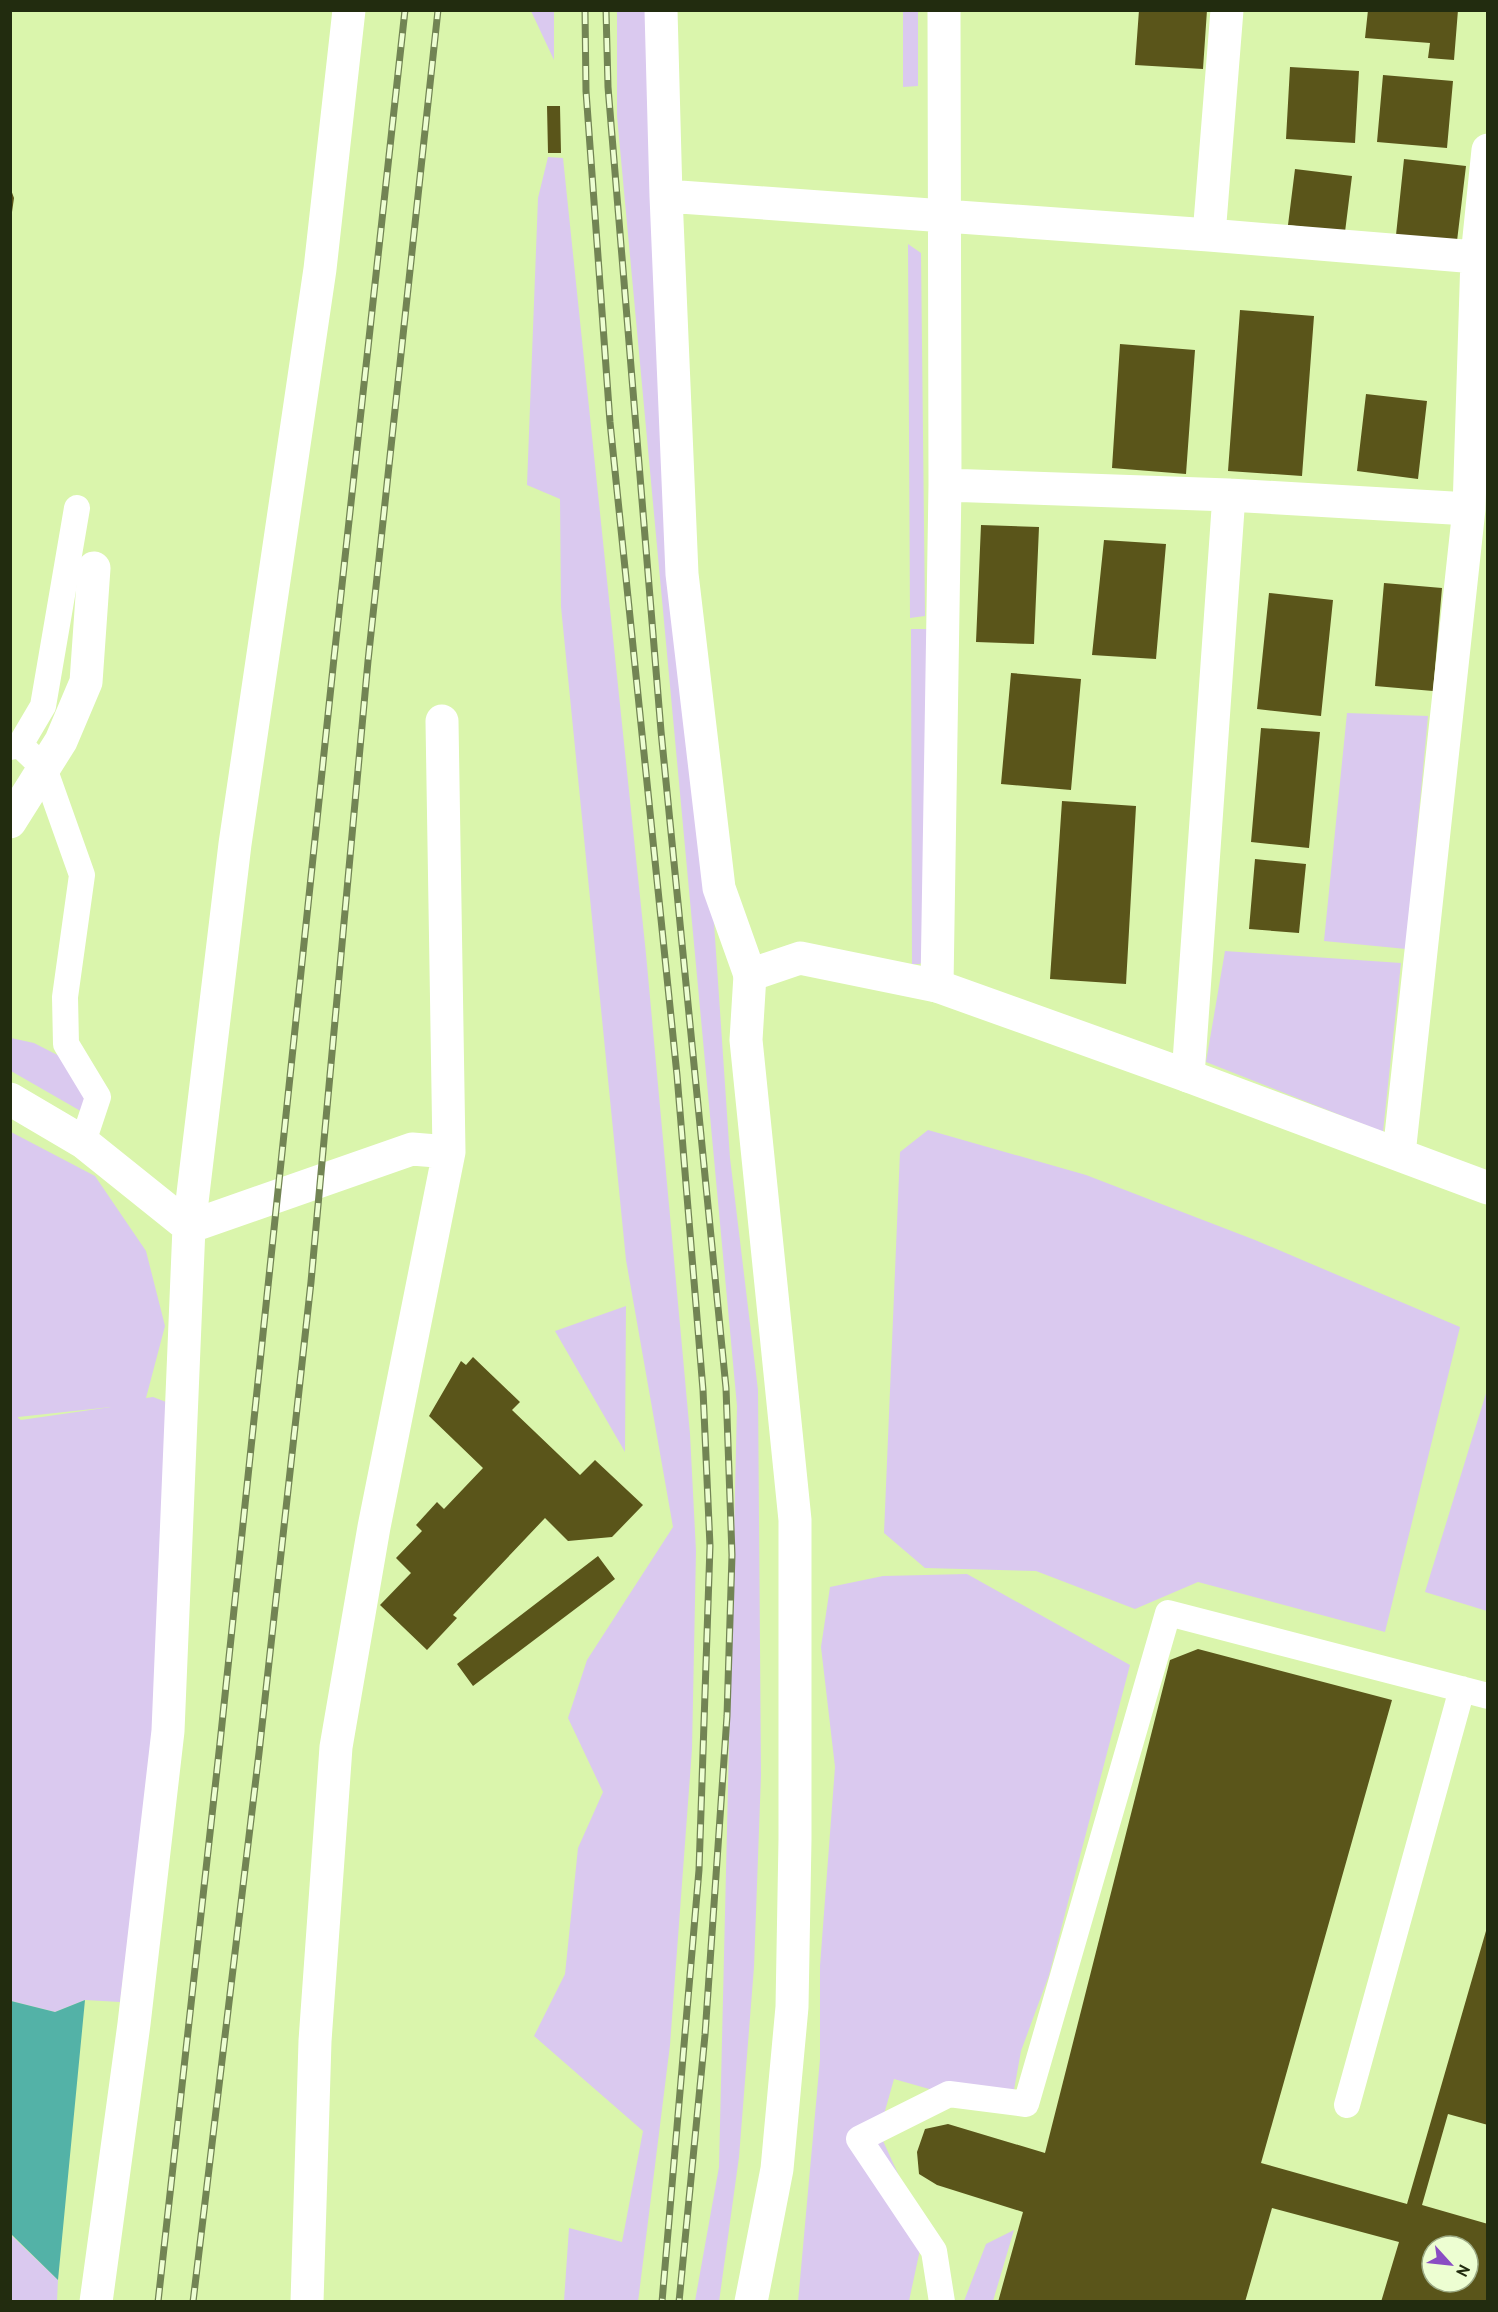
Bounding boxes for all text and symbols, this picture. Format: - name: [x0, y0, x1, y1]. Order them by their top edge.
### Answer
- north arrow: [1420, 2234, 1480, 2294]
- text: N: [1452, 2262, 1475, 2280]

